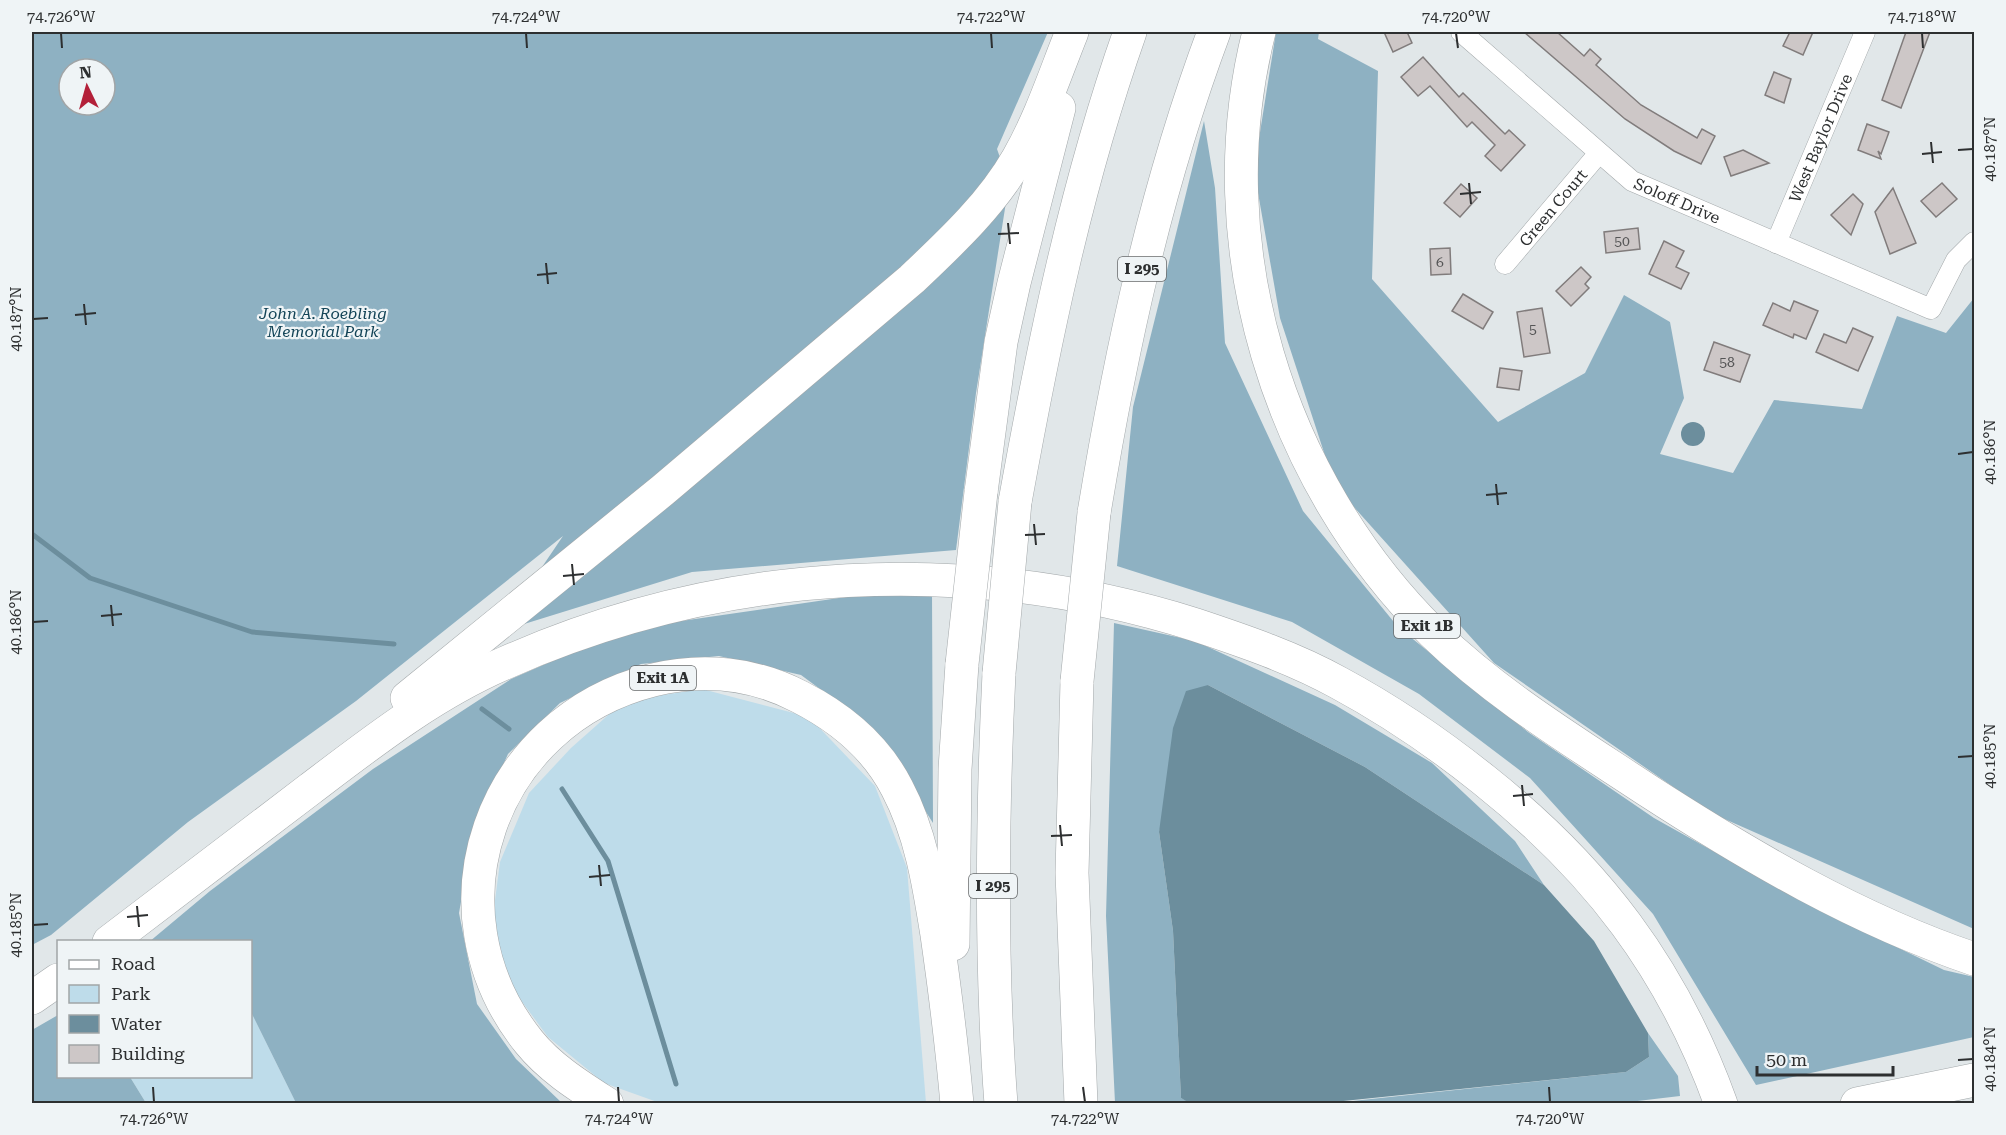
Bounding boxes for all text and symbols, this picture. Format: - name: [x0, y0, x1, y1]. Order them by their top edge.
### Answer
- text: 74.726°W: [27, 8, 96, 26]
- text: 74.724°W: [492, 8, 561, 26]
- text: 74.722°W: [957, 8, 1026, 26]
- text: 74.720°W: [1422, 8, 1491, 26]
- text: 74.718°W: [1888, 8, 1957, 26]
- north arrow: [57, 57, 117, 117]
- text: N: [79, 63, 93, 83]
- street label: West Baylor Drive: [1785, 71, 1856, 205]
- text: 40.187°N: [1981, 116, 1999, 182]
- street label: Green Court: [1515, 165, 1591, 250]
- street label: Soloff Drive: [1631, 174, 1723, 228]
- house number: 50: [1614, 233, 1630, 249]
- house number: 6: [1436, 254, 1444, 270]
- road number: I 295: [1118, 257, 1166, 281]
- text: 40.187°N: [7, 286, 25, 352]
- park label: John A. Roebling Memorial Park: [258, 304, 387, 341]
- house number: 5: [1529, 321, 1537, 337]
- house number: 58: [1719, 354, 1735, 370]
- text: 40.186°N: [1981, 419, 1999, 485]
- text: 40.186°N: [7, 589, 25, 655]
- road number: Exit 1B: [1394, 614, 1460, 638]
- road number: Exit 1A: [630, 666, 696, 690]
- text: 40.185°N: [1981, 723, 1999, 789]
- road number: I 295: [969, 874, 1017, 898]
- text: 40.185°N: [7, 892, 25, 958]
- legend: [57, 940, 252, 1078]
- text: Road: [111, 953, 156, 974]
- text: Park: [111, 983, 151, 1004]
- text: Water: [111, 1013, 162, 1034]
- text: 40.184°N: [1981, 1026, 1999, 1092]
- scale bar: [1757, 1039, 1894, 1077]
- text: Building: [111, 1043, 185, 1064]
- text: 50 m: [1766, 1049, 1807, 1070]
- text: 74.726°W: [120, 1110, 189, 1128]
- text: 74.724°W: [585, 1110, 654, 1128]
- text: 74.722°W: [1051, 1110, 1120, 1128]
- text: 74.720°W: [1516, 1110, 1585, 1128]

